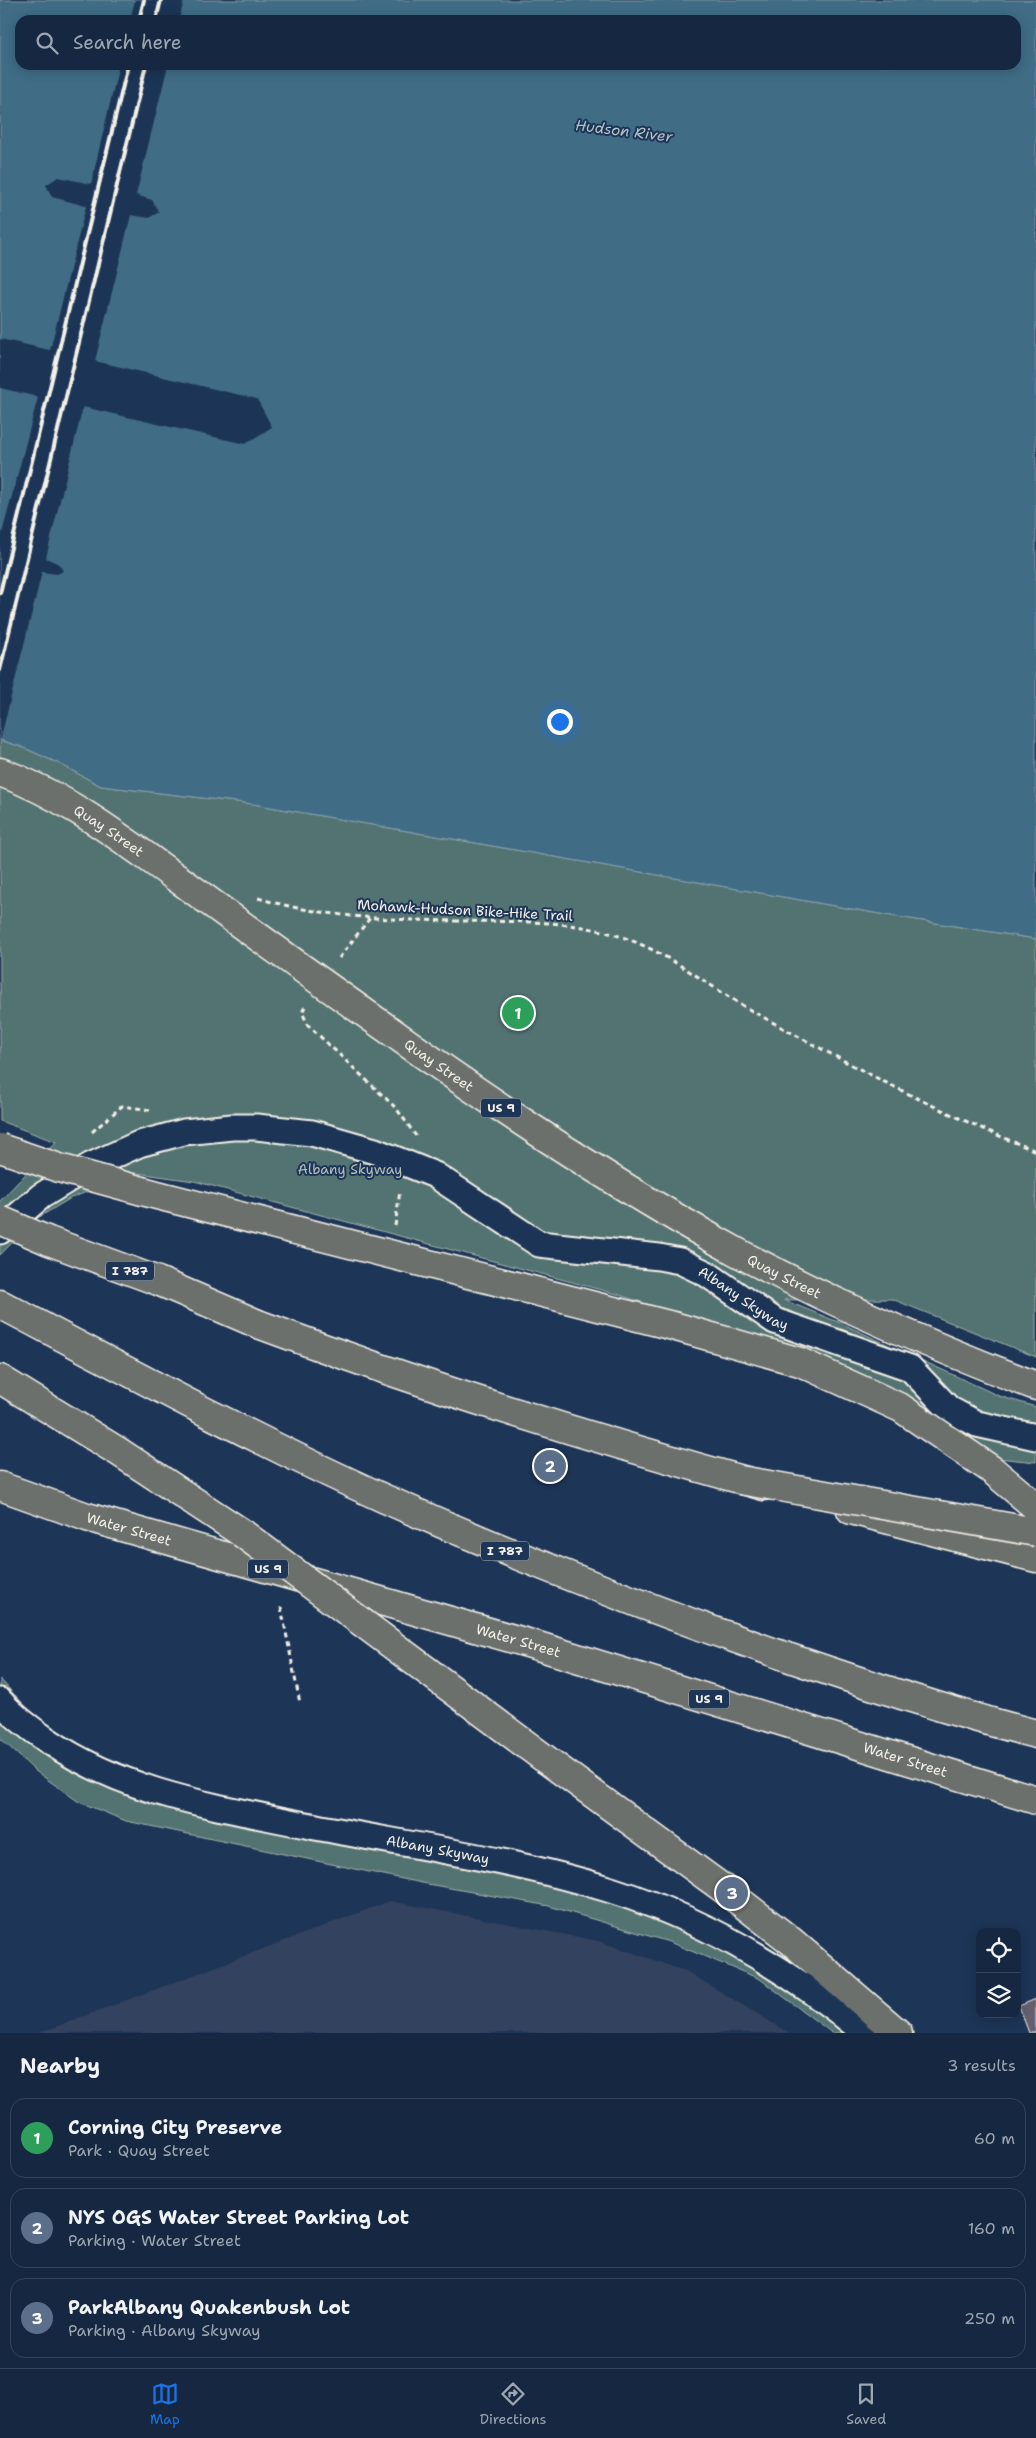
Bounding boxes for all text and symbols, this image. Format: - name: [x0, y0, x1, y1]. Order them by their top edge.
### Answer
- search box: [15, 15, 1021, 70]
- icon: search: [33, 29, 61, 57]
- text: Search here: [73, 30, 182, 55]
- water label: Hudson River: [574, 115, 675, 147]
- your location: [547, 709, 573, 735]
- street label: Quay Street: [70, 801, 147, 861]
- street label: Mohawk-Hudson Bike-Hike Trail: [357, 895, 574, 925]
- pin: 1: [502, 994, 534, 1032]
- street label: Quay Street: [401, 1035, 477, 1096]
- road number: US 9: [481, 1098, 521, 1118]
- park label: Albany Skyway: [298, 1160, 402, 1178]
- street label: Quay Street: [744, 1250, 824, 1303]
- road number: I 787: [106, 1262, 154, 1280]
- street label: Albany Skyway: [695, 1262, 791, 1334]
- pin: 2: [534, 1447, 566, 1485]
- street label: Water Street: [84, 1508, 173, 1550]
- road number: I 787: [481, 1542, 529, 1560]
- road number: US 9: [248, 1560, 288, 1578]
- street label: Water Street: [474, 1620, 563, 1661]
- road number: US 9: [689, 1690, 729, 1708]
- street label: Water Street: [861, 1738, 950, 1781]
- street label: Albany Skyway: [385, 1831, 491, 1868]
- pin: 3: [716, 1874, 748, 1912]
- map controls: [976, 1928, 1021, 2018]
- button: locate: [976, 1928, 1021, 1973]
- button: layers: [976, 1973, 1021, 2018]
- text: Nearby: [20, 2052, 100, 2080]
- text: 3 results: [947, 2055, 1016, 2076]
- text: Corning City Preserve: [68, 2115, 282, 2140]
- text: 1: [33, 2128, 41, 2149]
- text: 60 m: [974, 2128, 1015, 2149]
- text: Park · Quay Street: [68, 2140, 210, 2161]
- text: NYS OGS Water Street Parking Lot: [68, 2205, 409, 2230]
- text: 2: [31, 2218, 43, 2239]
- text: 160 m: [968, 2218, 1015, 2239]
- text: Parking · Water Street: [68, 2230, 241, 2251]
- text: ParkAlbany Quakenbush Lot: [68, 2295, 350, 2320]
- text: 3: [31, 2308, 43, 2329]
- text: 250 m: [964, 2308, 1015, 2329]
- text: Parking · Albany Skyway: [68, 2320, 261, 2341]
- tab: Map: [150, 2380, 180, 2428]
- tab: Directions: [480, 2380, 546, 2428]
- tab: Saved: [846, 2380, 886, 2428]

